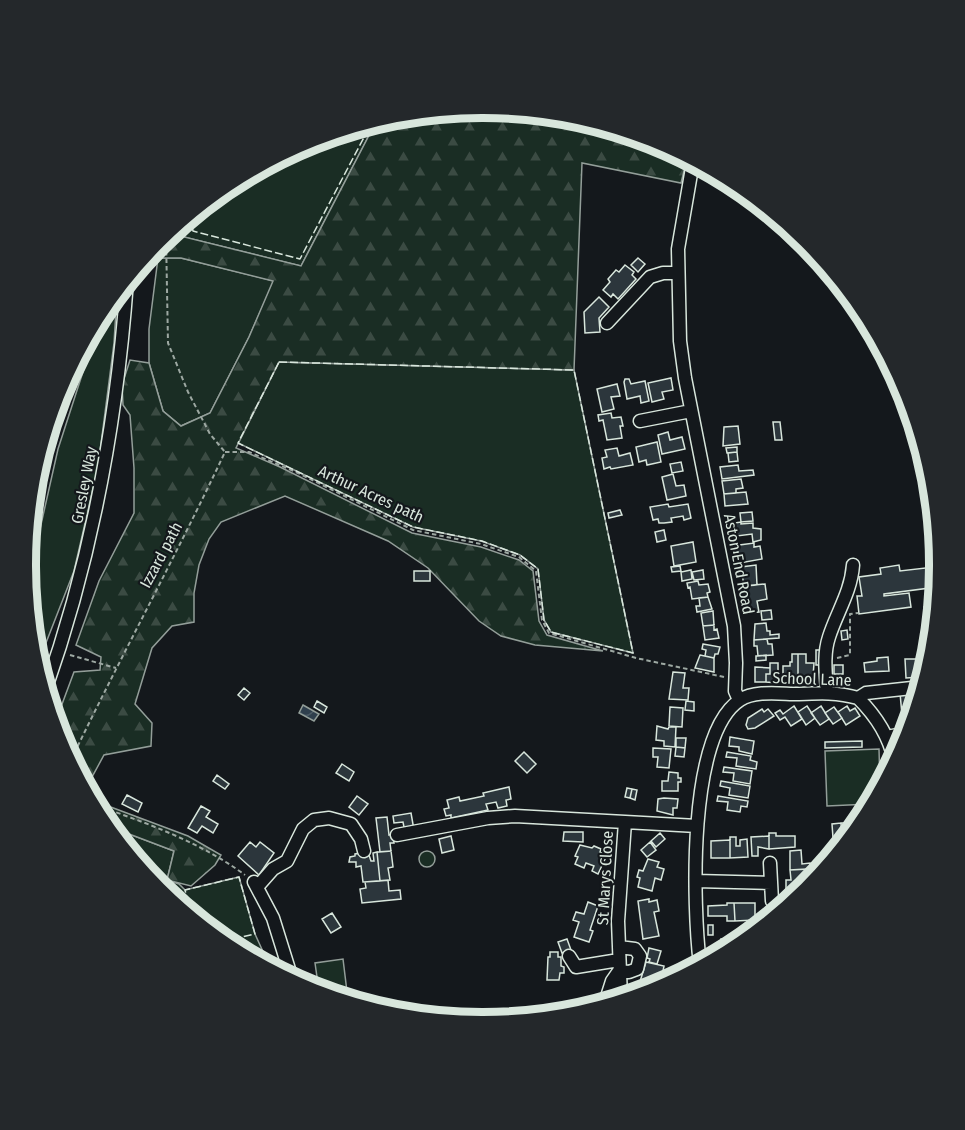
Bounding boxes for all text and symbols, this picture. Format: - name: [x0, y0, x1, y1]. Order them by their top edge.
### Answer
- street label: Gresley Way: [67, 444, 101, 525]
- street label: Arthur Acres path: [315, 461, 427, 527]
- street label: Aston End Road: [720, 512, 758, 616]
- street label: Izzard path: [136, 519, 186, 591]
- street label: School Lane: [772, 668, 852, 690]
- street label: St Marys Close: [593, 830, 617, 926]

